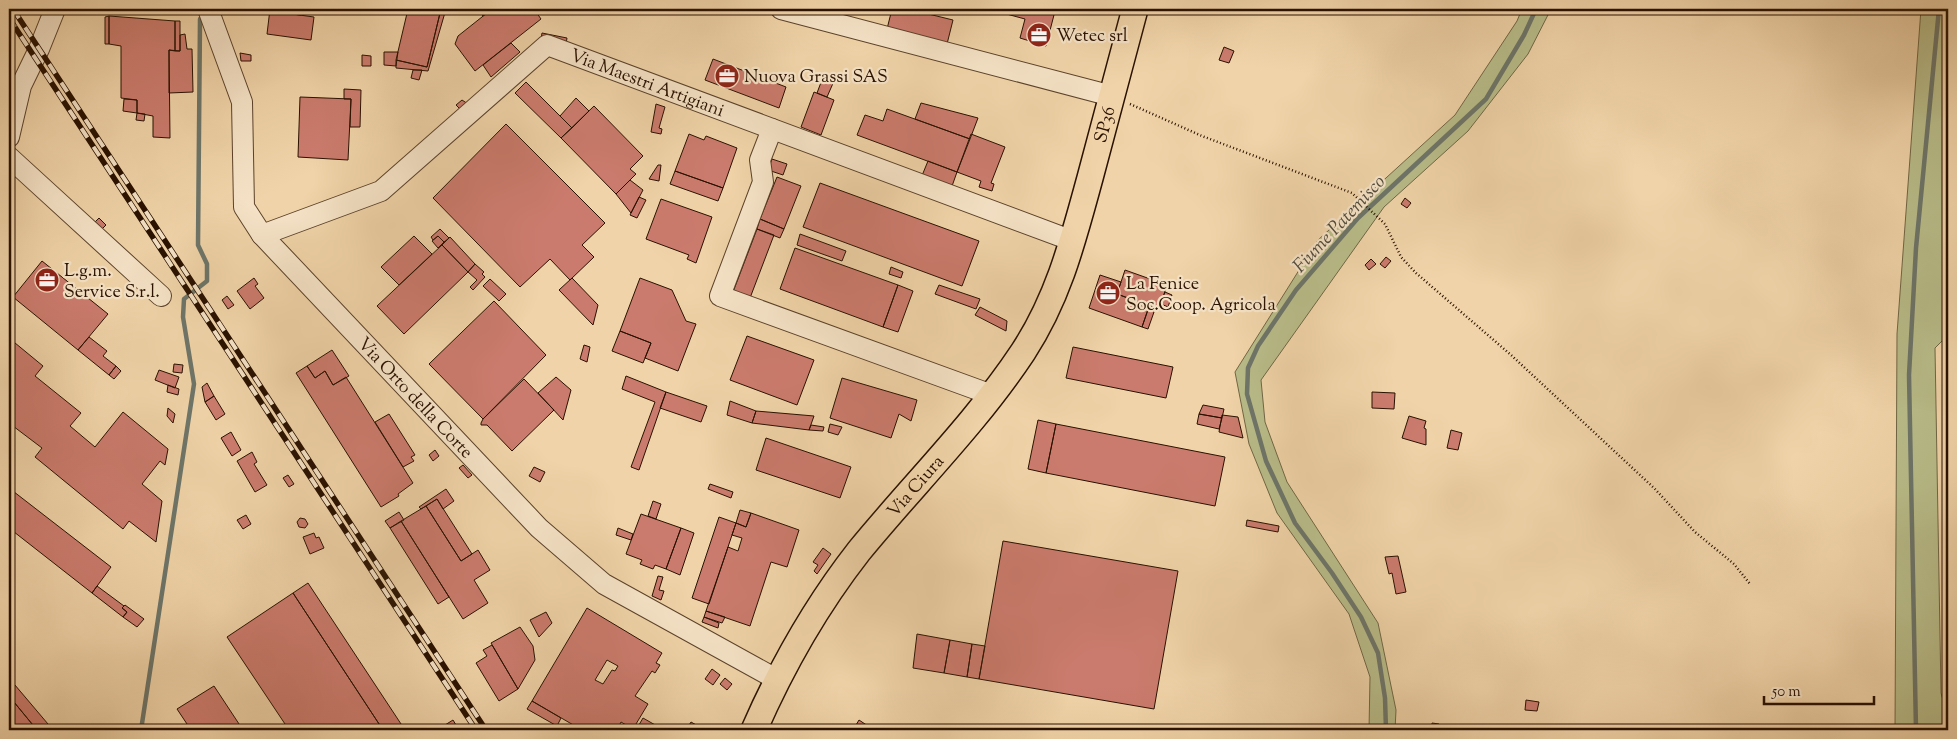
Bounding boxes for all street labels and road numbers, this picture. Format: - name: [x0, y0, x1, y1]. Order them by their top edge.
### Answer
- street label: Via Maestri Artigiani: [566, 44, 727, 125]
- street label: SP36: [1089, 104, 1124, 146]
- street label: Via Orto della Corte: [350, 332, 478, 465]
- street label: Via Ciura: [882, 450, 951, 524]

